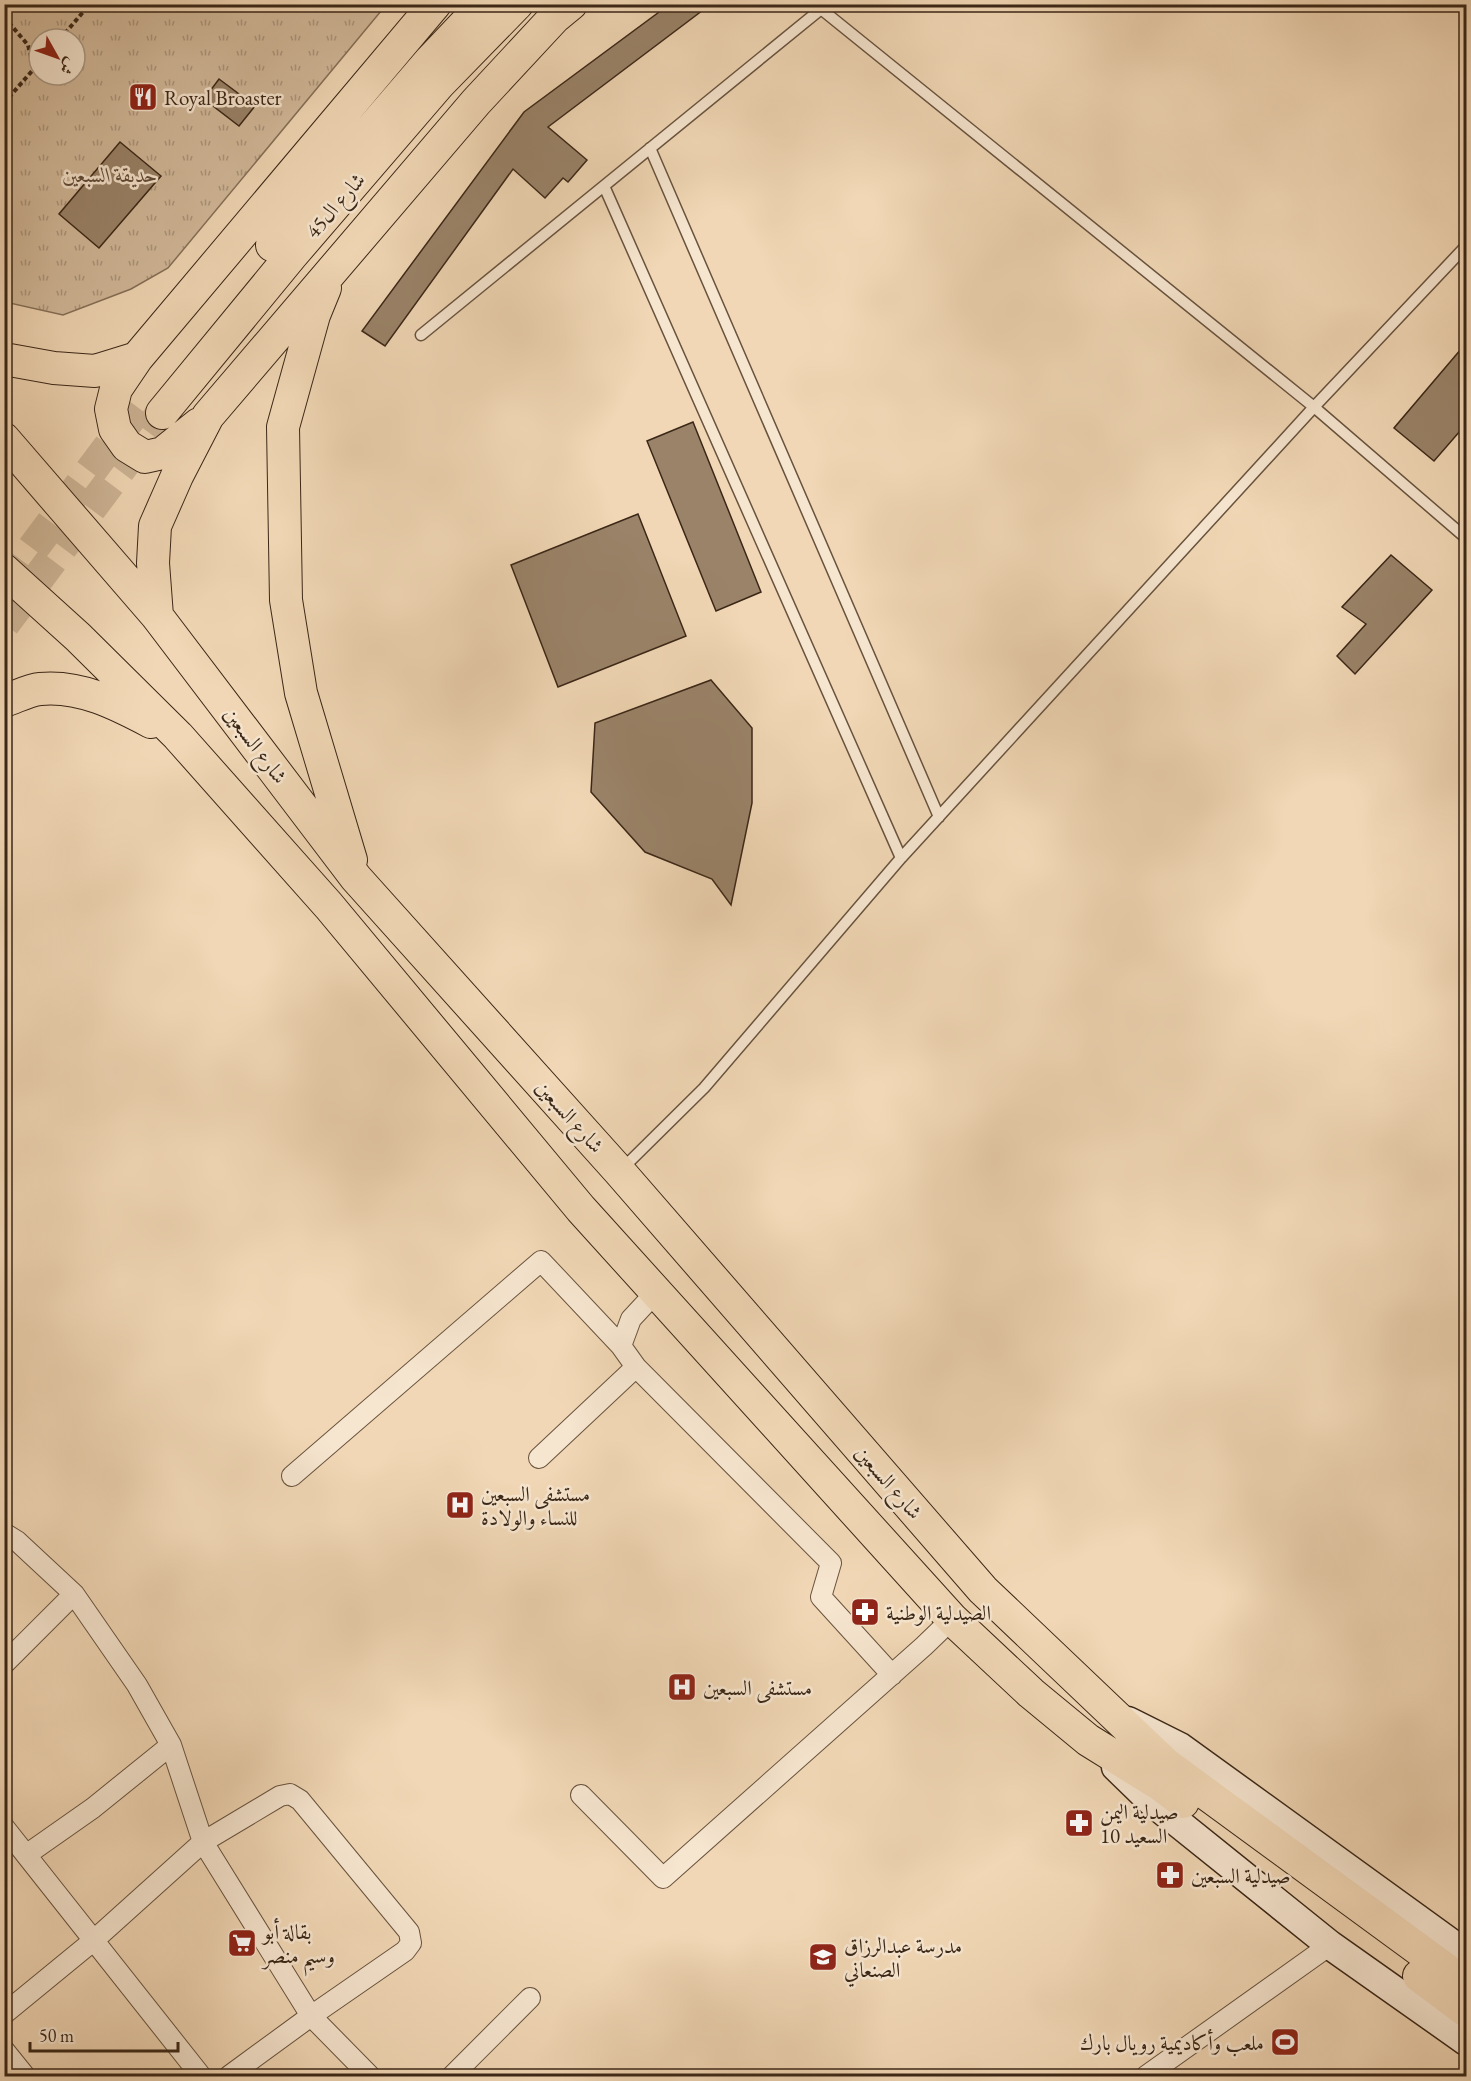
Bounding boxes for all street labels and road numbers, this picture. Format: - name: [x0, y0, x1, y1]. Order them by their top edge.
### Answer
- street label: شارع ال45: [299, 167, 375, 247]
- street label: شارع السبعين: [214, 701, 294, 792]
- street label: شارع السبعين: [526, 1074, 610, 1162]
- street label: شارع السبعين: [846, 1439, 929, 1528]

